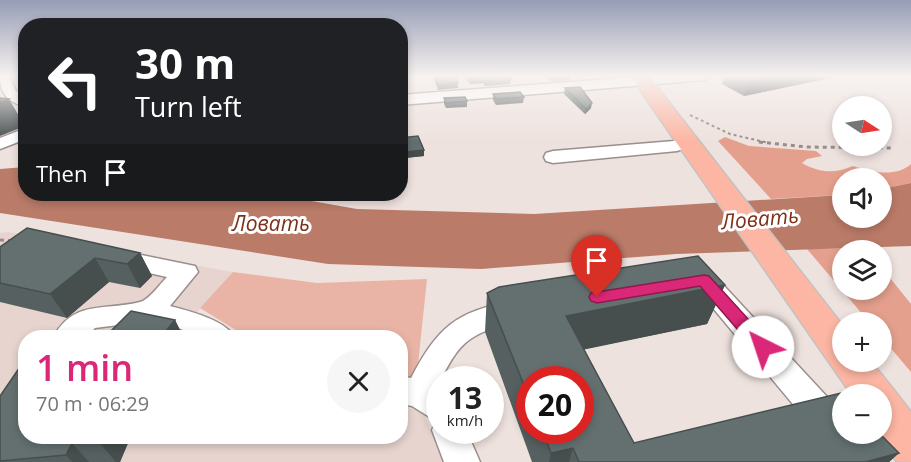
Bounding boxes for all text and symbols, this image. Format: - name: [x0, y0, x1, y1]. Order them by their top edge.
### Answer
- text: 30 m: [135, 34, 235, 91]
- icon: left: [36, 42, 114, 120]
- text: Turn left: [135, 88, 242, 125]
- north arrow: [832, 96, 892, 156]
- map controls: [832, 96, 892, 444]
- icon: arrive: [99, 156, 132, 189]
- text: Then: [36, 158, 87, 188]
- button: sound: [832, 168, 892, 228]
- water label: Ловать: [719, 201, 800, 235]
- water label: Ловать: [231, 209, 310, 237]
- pin: [571, 235, 622, 297]
- button: layers: [832, 240, 892, 300]
- icon: arrive: [580, 244, 613, 277]
- button: +: [832, 312, 892, 372]
- position arrow: [731, 315, 795, 379]
- text: 1 min: [36, 343, 133, 392]
- button: close: [327, 350, 390, 413]
- speed limit sign: 20: [516, 366, 594, 444]
- text: 13: [448, 377, 482, 418]
- button: −: [832, 384, 892, 444]
- text: 70 m · 06:29: [36, 390, 149, 417]
- text: km/h: [447, 410, 483, 430]

